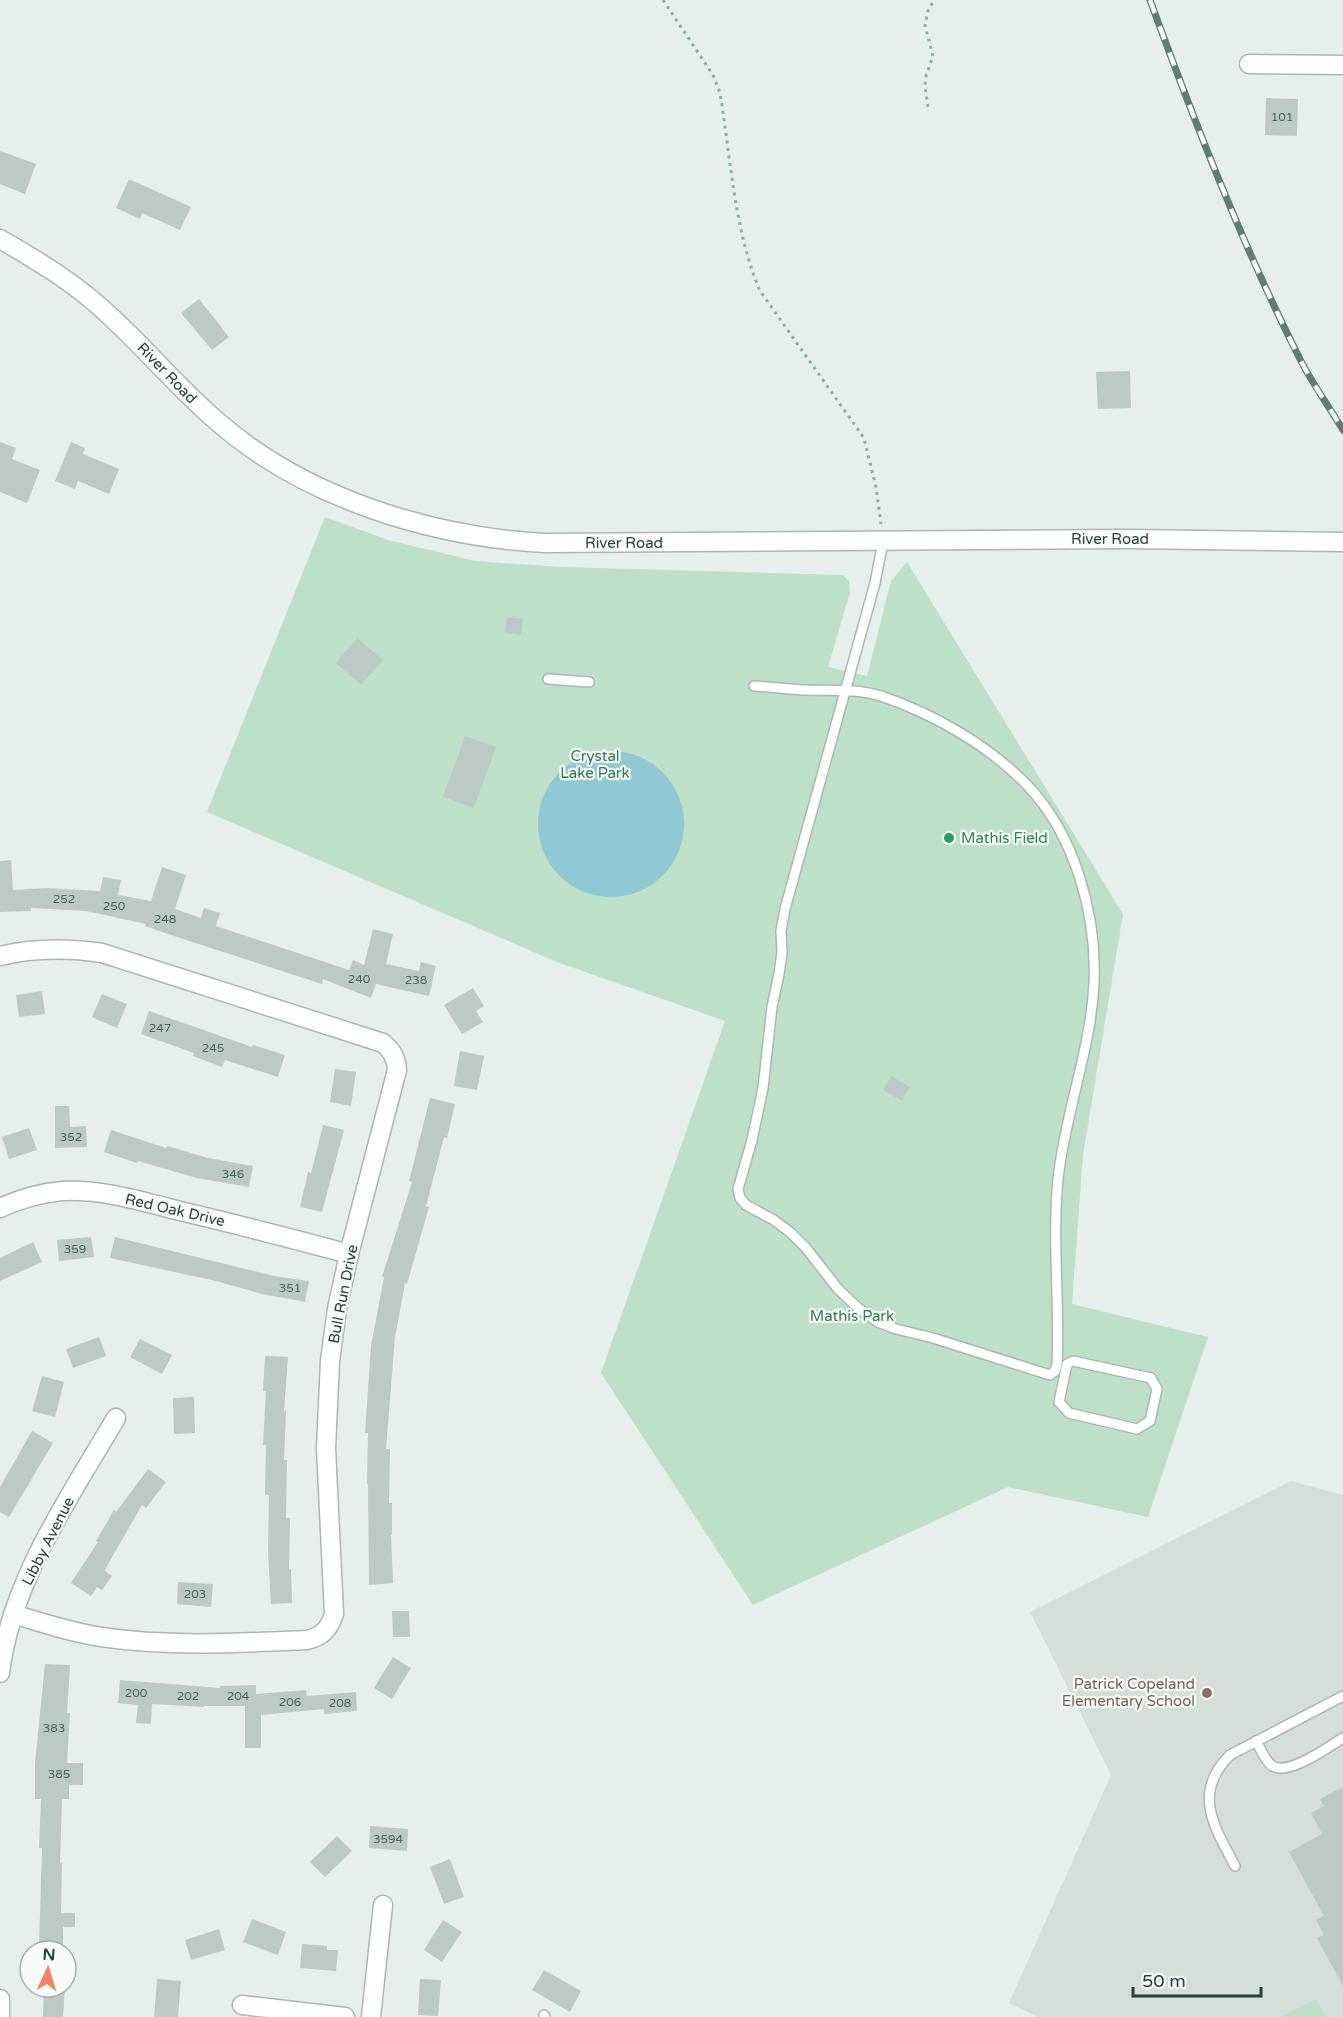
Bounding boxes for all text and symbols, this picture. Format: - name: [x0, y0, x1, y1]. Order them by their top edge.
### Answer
- house number: 101: [1271, 110, 1293, 124]
- street label: River Road: [133, 339, 201, 407]
- street label: River Road: [1071, 530, 1149, 548]
- street label: River Road: [585, 534, 663, 552]
- park label: Crystal Lake Park: [560, 747, 630, 782]
- place label: Mathis Field: [961, 829, 1048, 847]
- marker: Mathis Field: [942, 831, 956, 845]
- house number: 252: [53, 892, 75, 906]
- house number: 250: [103, 899, 126, 913]
- house number: 248: [154, 912, 176, 926]
- house number: 240: [348, 972, 371, 986]
- house number: 238: [405, 973, 427, 987]
- house number: 247: [149, 1021, 171, 1035]
- house number: 245: [202, 1041, 224, 1055]
- house number: 352: [60, 1130, 82, 1144]
- house number: 346: [222, 1167, 244, 1181]
- street label: Red Oak Drive: [123, 1190, 227, 1230]
- house number: 359: [64, 1242, 86, 1256]
- street label: Bull Run Drive: [325, 1243, 361, 1345]
- house number: 351: [279, 1281, 301, 1295]
- park label: Mathis Park: [810, 1307, 894, 1325]
- street label: Libby Avenue: [18, 1494, 78, 1588]
- house number: 203: [184, 1587, 206, 1601]
- place label: Patrick Copeland Elementary School: [1062, 1675, 1195, 1710]
- house number: 200: [125, 1686, 148, 1700]
- marker: Patrick Copeland Elementary School: [1200, 1686, 1214, 1700]
- house number: 202: [177, 1689, 199, 1703]
- house number: 204: [227, 1689, 250, 1703]
- house number: 206: [279, 1695, 301, 1709]
- house number: 208: [329, 1696, 351, 1710]
- house number: 383: [43, 1721, 65, 1735]
- house number: 385: [48, 1767, 70, 1781]
- house number: 3594: [373, 1832, 404, 1846]
- north arrow: [18, 1939, 78, 1999]
- text: N: [42, 1945, 56, 1965]
- scale bar: [1133, 1960, 1260, 1998]
- text: 50 m: [1142, 1970, 1186, 1992]

